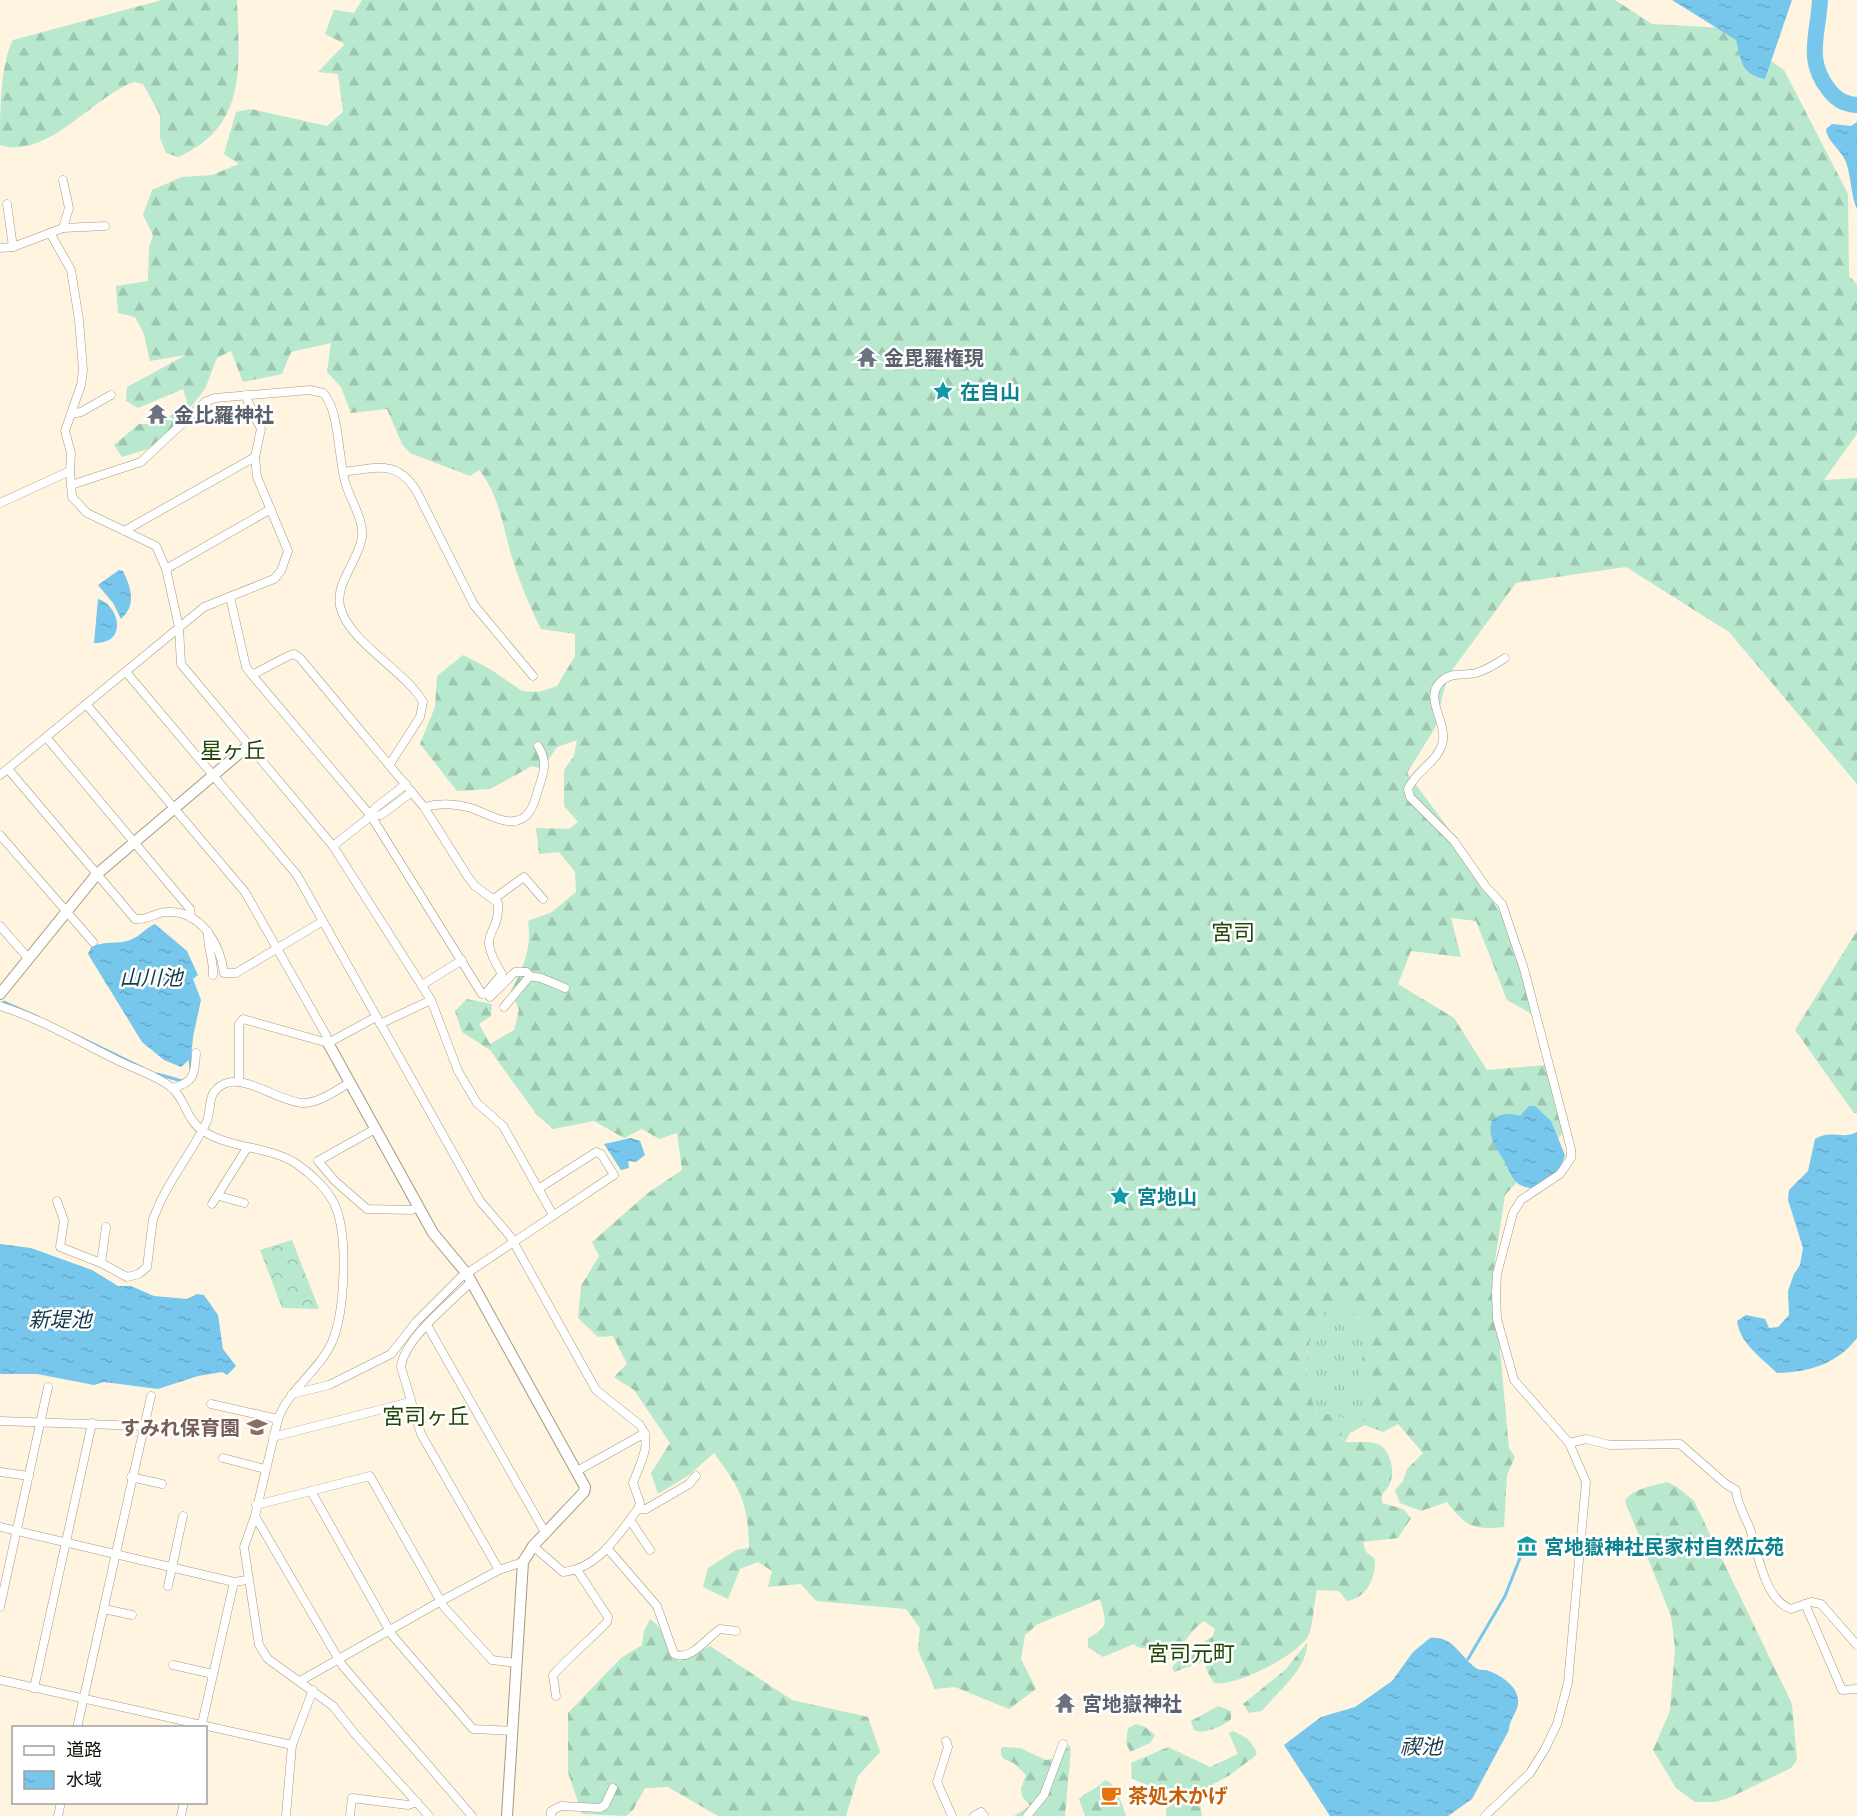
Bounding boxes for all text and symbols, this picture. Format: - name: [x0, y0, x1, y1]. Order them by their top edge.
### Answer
- temple icon: 金毘羅権現: [855, 345, 879, 369]
- place label: 金毘羅権現: [884, 345, 984, 369]
- place icon: 在自山: [931, 379, 955, 403]
- place label: 在自山: [960, 379, 1020, 403]
- temple icon: 金比羅神社: [145, 402, 169, 426]
- place label: 金比羅神社: [174, 402, 274, 426]
- district label: 星ヶ丘: [200, 736, 266, 763]
- district label: 宮司: [1211, 918, 1255, 945]
- water label: 山川池: [120, 964, 184, 990]
- place icon: 宮地山: [1108, 1184, 1132, 1208]
- place label: 宮地山: [1137, 1184, 1197, 1208]
- water label: 新堤池: [29, 1306, 93, 1332]
- district label: 宮司ヶ丘: [382, 1402, 470, 1429]
- place label: すみれ保育園: [120, 1415, 240, 1439]
- school or university icon: すみれ保育園: [245, 1415, 269, 1439]
- museum icon: 宮地嶽神社民家村自然広苑: [1515, 1534, 1539, 1558]
- place label: 宮地嶽神社民家村自然広苑: [1544, 1534, 1784, 1558]
- district label: 宮司元町: [1147, 1639, 1235, 1666]
- temple icon: 宮地嶽神社: [1053, 1691, 1077, 1715]
- place label: 宮地嶽神社: [1082, 1691, 1182, 1715]
- legend: [12, 1726, 207, 1804]
- water label: 禊池: [1400, 1733, 1444, 1759]
- text: 道路: [66, 1738, 102, 1760]
- text: 水域: [66, 1768, 102, 1790]
- cafe icon: 茶処木かげ: [1099, 1783, 1123, 1807]
- place label: 茶処木かげ: [1128, 1783, 1228, 1807]

